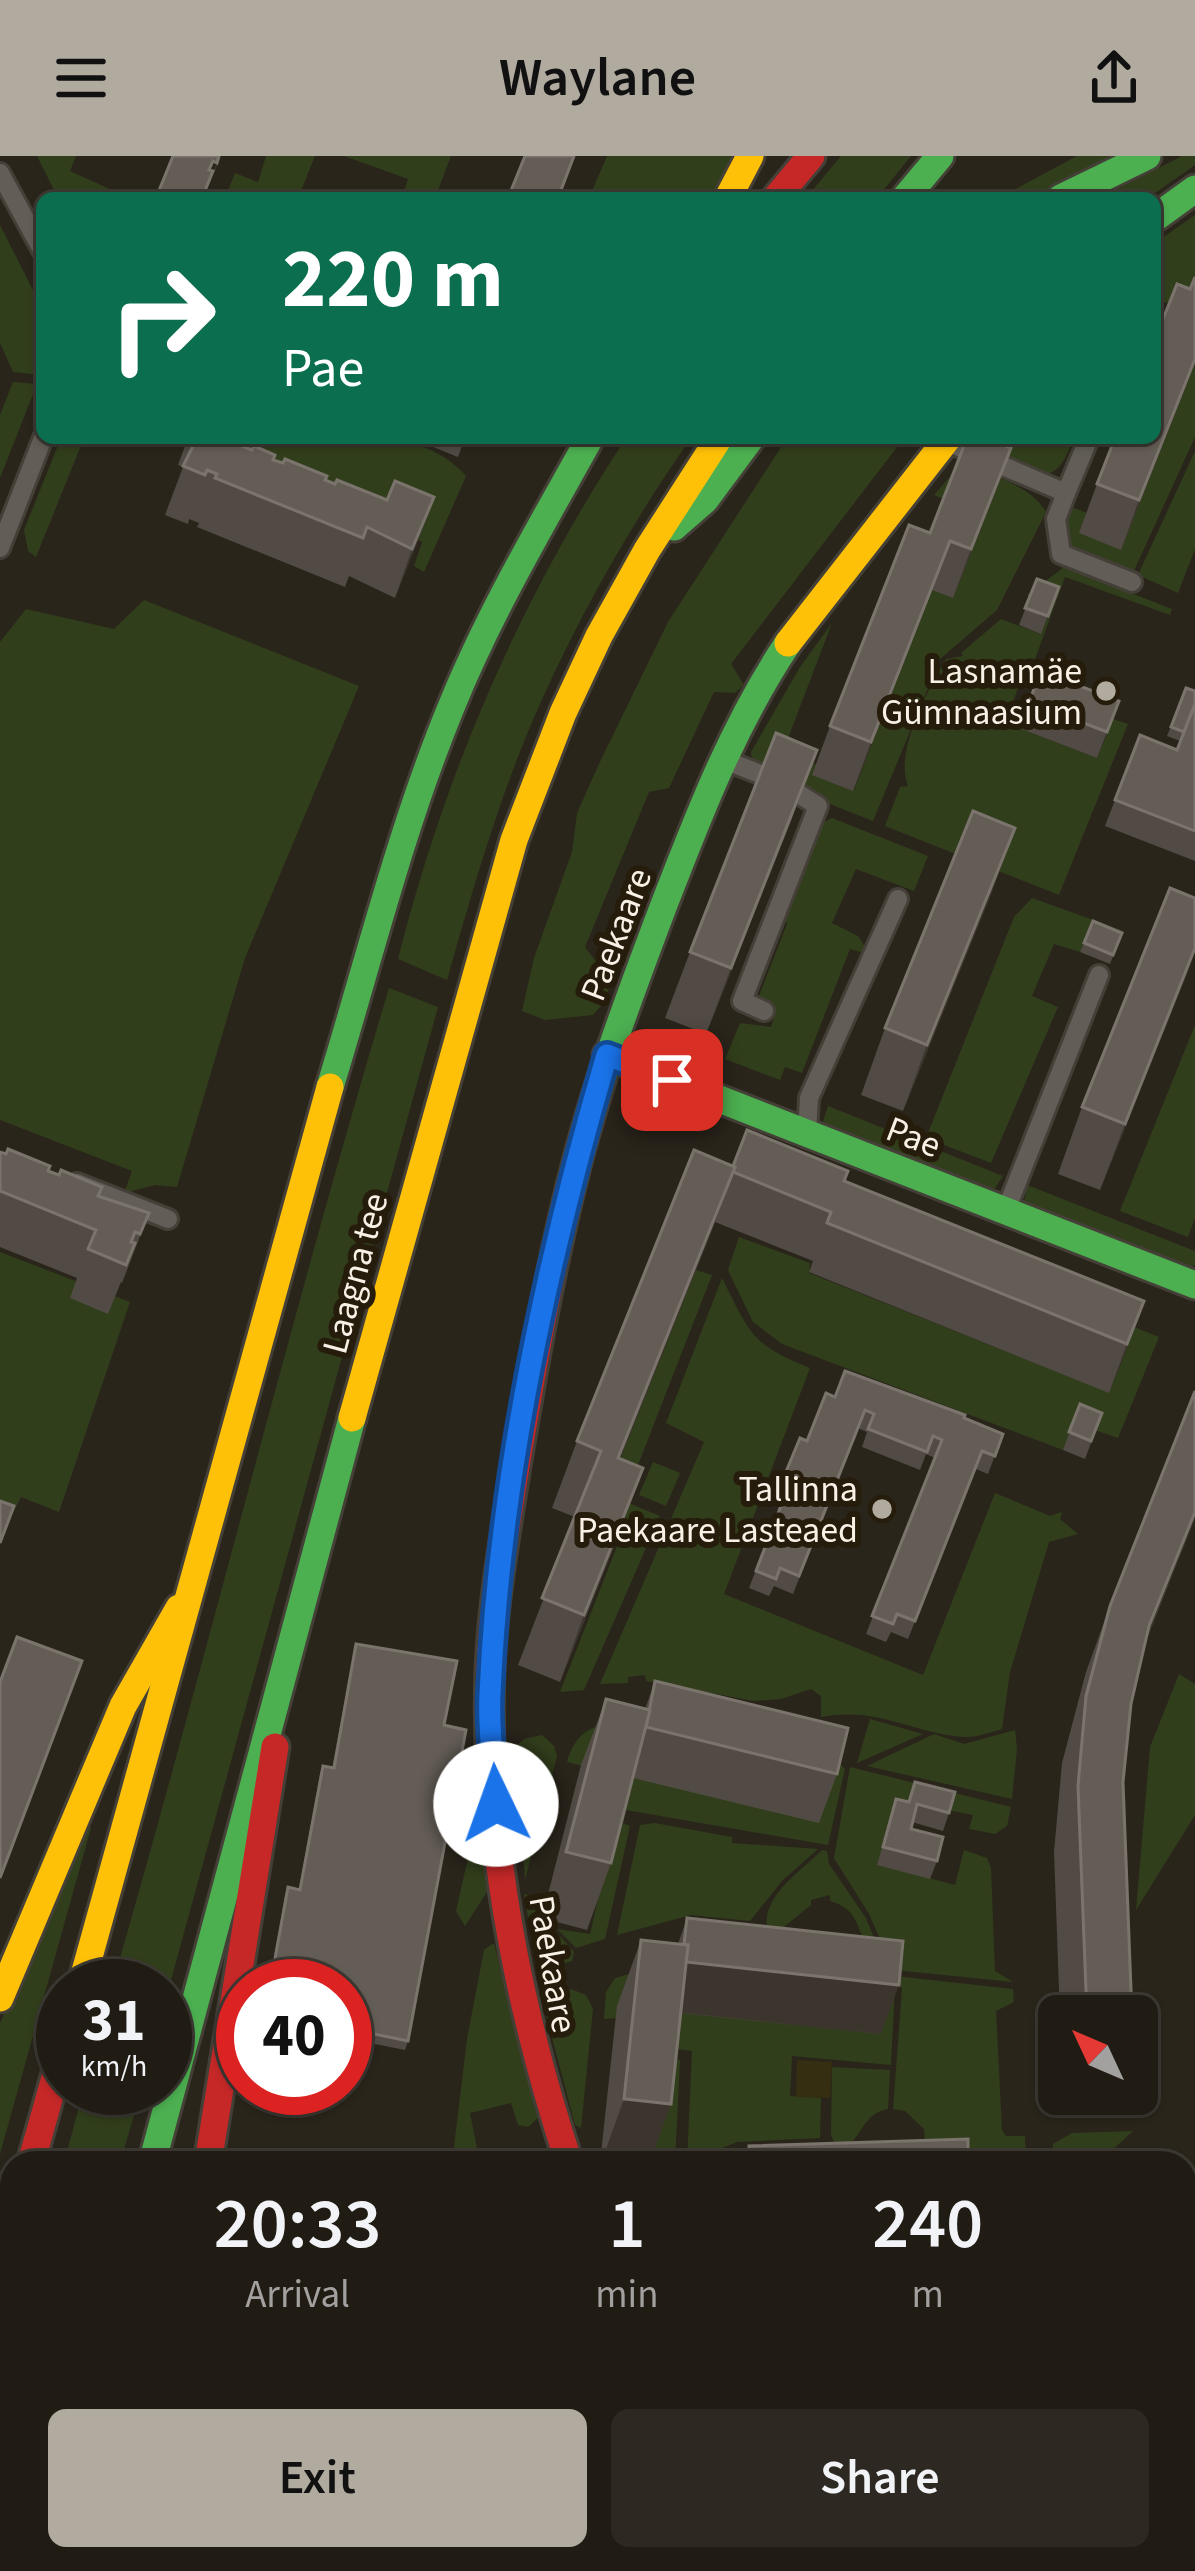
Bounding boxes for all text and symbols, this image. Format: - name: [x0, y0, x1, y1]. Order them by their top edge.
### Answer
- text: Waylane: [499, 40, 696, 117]
- icon: menu: [48, 45, 114, 111]
- icon: share: [1081, 45, 1147, 111]
- text: 220 m: [282, 220, 504, 340]
- icon: right: [84, 240, 240, 396]
- text: Pae: [282, 331, 364, 408]
- place label: Lasnamäe Gümnaasium: [881, 646, 1082, 738]
- marker: Lasnamäe Gümnaasium: [1093, 678, 1119, 704]
- street label: Paekaare: [568, 861, 665, 1008]
- pin: [621, 1029, 723, 1131]
- icon: arrive: [639, 1047, 705, 1113]
- street label: Pae: [879, 1104, 948, 1171]
- street label: Laagna tee: [310, 1187, 401, 1359]
- place label: Tallinna Paekaare Lasteaed: [577, 1464, 858, 1556]
- marker: Tallinna Paekaare Lasteaed: [869, 1496, 895, 1522]
- position arrow: [433, 1741, 559, 1867]
- street label: Paekaare: [515, 1892, 590, 2037]
- speed limit sign: 40: [216, 1959, 372, 2115]
- text: 31: [82, 1979, 146, 2064]
- north arrow: [1038, 1995, 1158, 2115]
- map controls: [1038, 1995, 1158, 2115]
- text: km/h: [81, 2045, 147, 2088]
- text: 20:33: [214, 2173, 381, 2276]
- text: 1: [608, 2173, 645, 2276]
- text: 240: [872, 2173, 983, 2276]
- text: Arrival: [245, 2267, 350, 2323]
- text: min: [595, 2267, 659, 2323]
- text: m: [912, 2267, 944, 2323]
- button: Exit: [48, 2409, 587, 2547]
- button: Share: [611, 2409, 1149, 2547]

